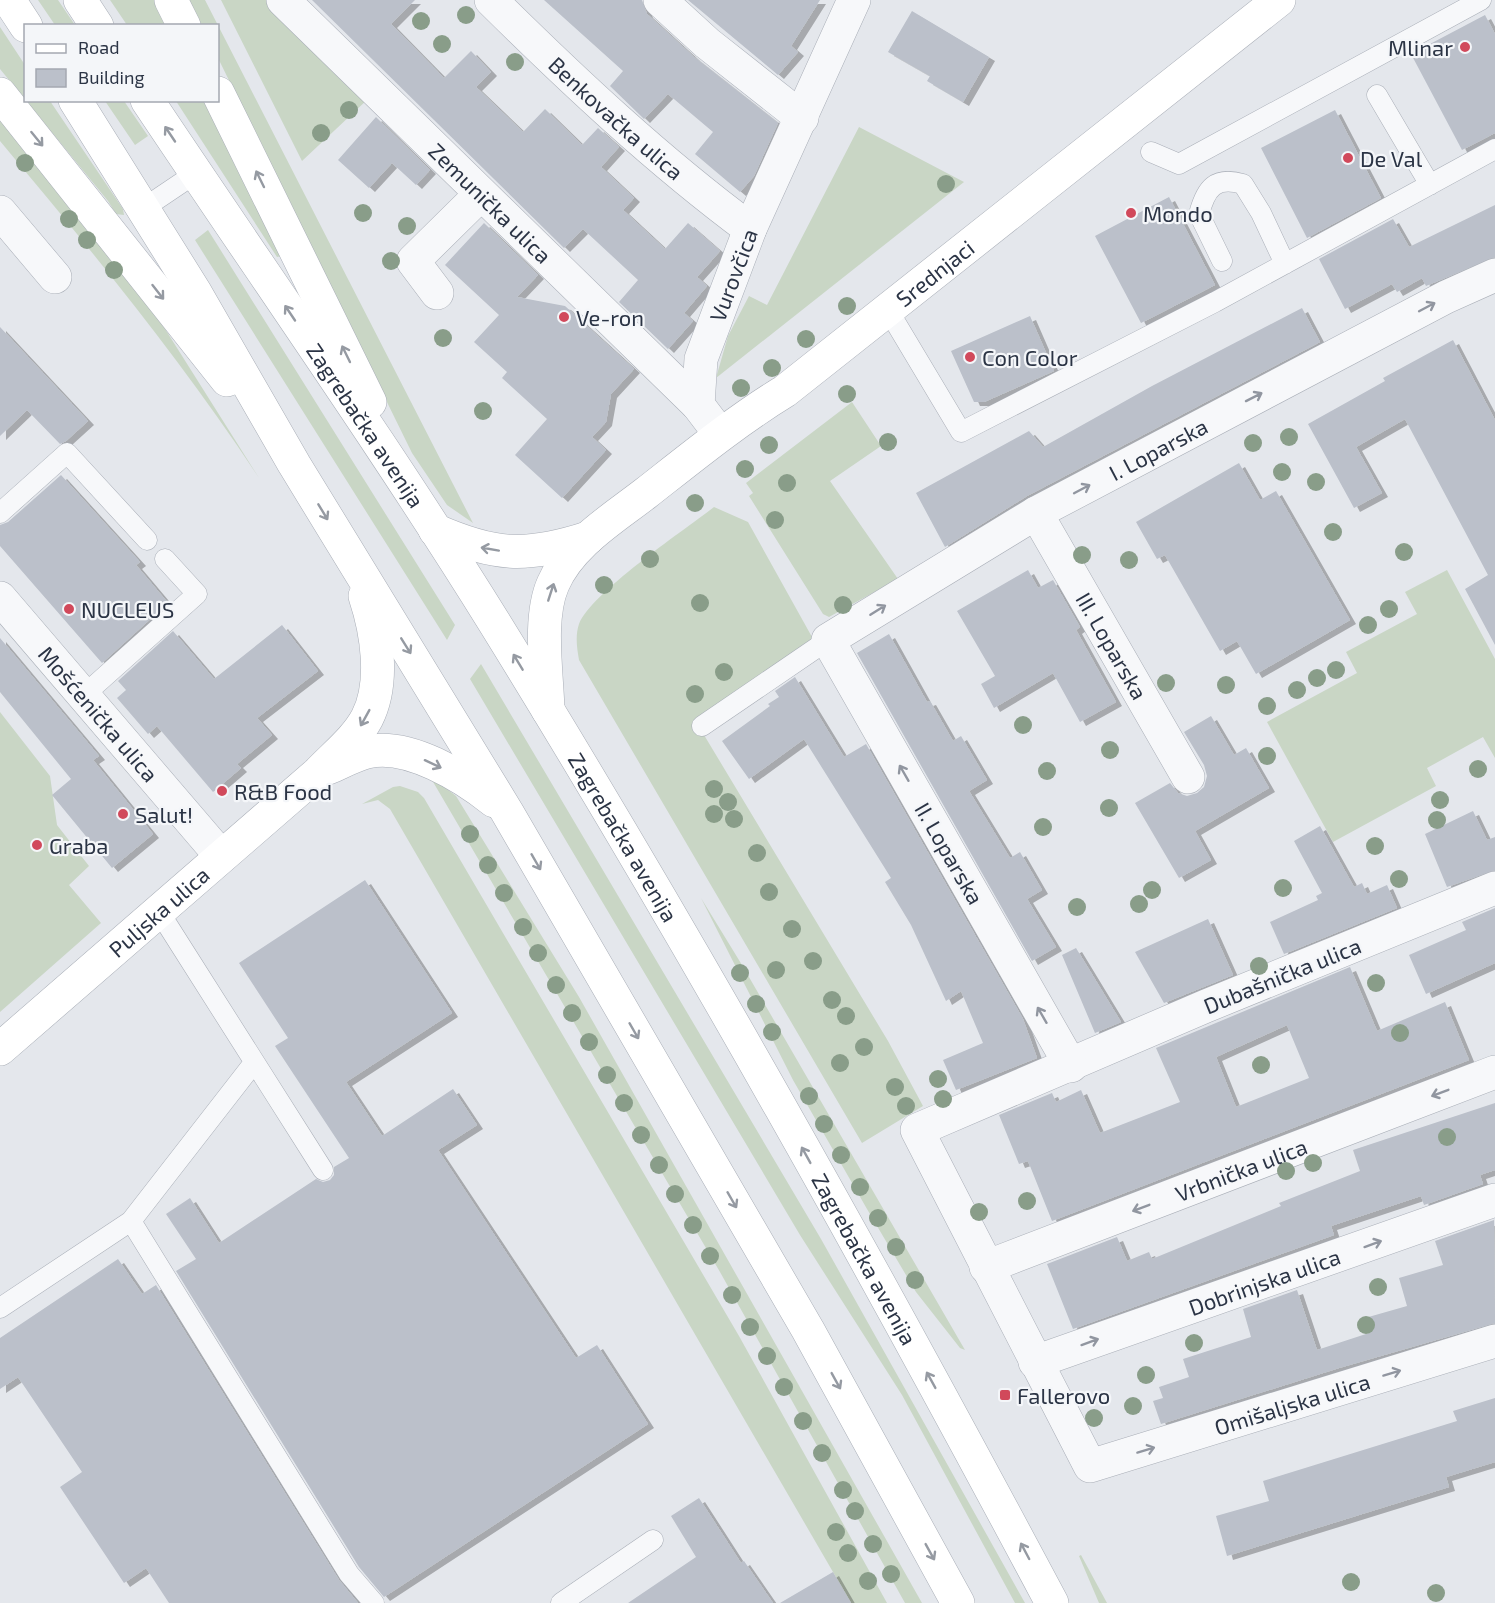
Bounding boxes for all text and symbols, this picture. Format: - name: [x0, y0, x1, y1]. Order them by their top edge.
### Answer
- legend: [24, 24, 219, 102]
- place label: Mlinar: [1388, 34, 1453, 60]
- text: Road: [78, 36, 119, 58]
- marker: Mlinar: [1458, 40, 1472, 54]
- street label: Benkovačka ulica: [544, 51, 689, 184]
- text: Building: [78, 66, 145, 88]
- one-way arrow: [163, 126, 175, 143]
- one-way arrow: [30, 131, 44, 146]
- street label: Zemunička ulica: [424, 137, 557, 268]
- place label: De Val: [1360, 145, 1423, 171]
- marker: De Val: [1341, 151, 1355, 165]
- one-way arrow: [254, 170, 265, 188]
- place label: Mondo: [1143, 200, 1213, 226]
- marker: Mondo: [1124, 206, 1138, 220]
- street label: Vurovčica: [703, 225, 762, 325]
- street label: Srednjaci: [890, 234, 979, 311]
- one-way arrow: [151, 284, 164, 300]
- one-way arrow: [1418, 301, 1435, 313]
- place label: Ve-ron: [576, 304, 644, 330]
- one-way arrow: [284, 306, 296, 322]
- marker: Ve-ron: [557, 310, 571, 324]
- street label: Zagrebačka avenija: [302, 338, 430, 512]
- place label: Con Color: [982, 344, 1078, 370]
- one-way arrow: [340, 345, 351, 363]
- marker: Con Color: [963, 350, 977, 364]
- one-way arrow: [1245, 391, 1262, 403]
- street label: I. Loparska: [1104, 412, 1212, 485]
- one-way arrow: [1072, 483, 1090, 494]
- one-way arrow: [318, 503, 330, 520]
- one-way arrow: [480, 543, 500, 554]
- one-way arrow: [546, 582, 557, 601]
- street label: III. Loparska: [1071, 587, 1153, 704]
- place label: NUCLEUS: [81, 596, 174, 622]
- marker: NUCLEUS: [62, 602, 76, 616]
- one-way arrow: [869, 603, 886, 615]
- one-way arrow: [400, 637, 412, 654]
- street label: Mošćenička ulica: [34, 640, 164, 786]
- one-way arrow: [512, 654, 524, 671]
- one-way arrow: [359, 709, 370, 727]
- street label: Zagrebačka avenija: [564, 748, 684, 926]
- one-way arrow: [424, 759, 442, 770]
- one-way arrow: [898, 765, 910, 782]
- place label: R&B Food: [234, 778, 332, 804]
- marker: R&B Food: [215, 784, 229, 798]
- street label: II. Loparska: [910, 797, 990, 909]
- place label: Salut!: [135, 801, 193, 827]
- marker: Salut!: [116, 807, 130, 821]
- place label: Graba: [49, 832, 108, 858]
- marker: Graba: [30, 838, 44, 852]
- one-way arrow: [531, 853, 543, 870]
- street label: Puljska ulica: [103, 861, 214, 962]
- street label: Dubašnička ulica: [1199, 932, 1365, 1018]
- one-way arrow: [1036, 1007, 1048, 1024]
- one-way arrow: [628, 1022, 640, 1039]
- one-way arrow: [1432, 1088, 1450, 1099]
- street label: Vrbnička ulica: [1171, 1132, 1310, 1206]
- one-way arrow: [800, 1146, 811, 1164]
- street label: Zagrebačka avenija: [807, 1169, 923, 1349]
- one-way arrow: [726, 1191, 738, 1208]
- one-way arrow: [1132, 1203, 1150, 1214]
- one-way arrow: [1363, 1237, 1382, 1248]
- street label: Dobrinjska ulica: [1185, 1243, 1344, 1320]
- one-way arrow: [1080, 1336, 1099, 1347]
- street label: Omišaljska ulica: [1211, 1367, 1373, 1440]
- one-way arrow: [1382, 1367, 1401, 1378]
- one-way arrow: [830, 1372, 842, 1389]
- one-way arrow: [925, 1372, 937, 1389]
- place label: Fallerovo: [1017, 1382, 1110, 1408]
- marker: Fallerovo: [998, 1388, 1012, 1402]
- one-way arrow: [1136, 1444, 1155, 1455]
- one-way arrow: [924, 1543, 936, 1560]
- one-way arrow: [1019, 1543, 1030, 1561]

